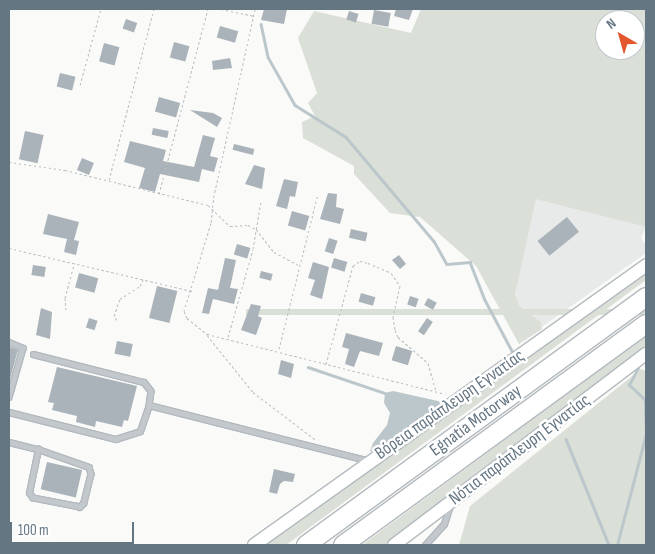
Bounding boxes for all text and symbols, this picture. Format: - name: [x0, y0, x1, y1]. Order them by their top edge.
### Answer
- north arrow: [595, 10, 645, 60]
- text: N: [603, 15, 619, 33]
- street label: Βόρεια παράπλευρη Εγνατίας: [371, 345, 529, 465]
- street label: Egnatia Motorway: [426, 381, 526, 461]
- street label: Νότια παράπλευρη Εγνατίας: [445, 390, 595, 510]
- scale bar: [12, 512, 136, 544]
- text: 100 m: [18, 521, 49, 540]

